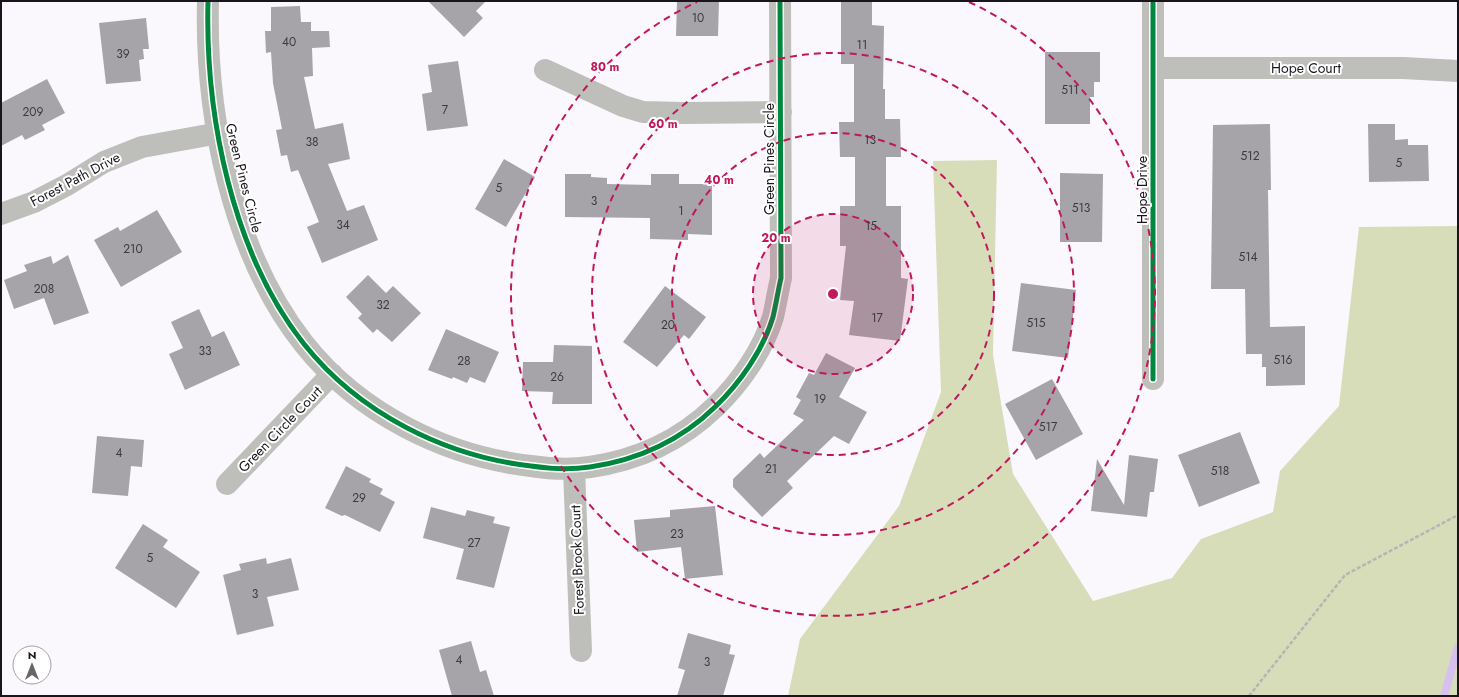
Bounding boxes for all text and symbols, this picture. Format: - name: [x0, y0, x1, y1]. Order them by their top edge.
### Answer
- house number: 10: [692, 9, 704, 27]
- house number: 40: [282, 33, 296, 51]
- house number: 11: [857, 36, 867, 54]
- house number: 39: [116, 45, 130, 63]
- text: 80 m: [591, 58, 620, 76]
- street label: Hope Court: [1271, 58, 1342, 78]
- house number: 511: [1061, 81, 1079, 99]
- house number: 7: [442, 101, 449, 119]
- house number: 209: [23, 103, 44, 121]
- street label: Green Pines Circle: [759, 103, 779, 215]
- text: 60 m: [648, 115, 678, 133]
- street label: Green Pines Circle: [221, 121, 267, 235]
- house number: 13: [864, 131, 876, 149]
- house number: 38: [305, 133, 319, 151]
- street label: Forest Path Drive: [26, 147, 124, 211]
- house number: 512: [1241, 147, 1260, 165]
- house number: 5: [1396, 154, 1403, 172]
- street label: Hope Drive: [1132, 156, 1152, 224]
- text: 40 m: [704, 171, 734, 189]
- house number: 5: [496, 179, 503, 197]
- house number: 3: [591, 192, 598, 210]
- house number: 513: [1072, 199, 1091, 217]
- house number: 1: [678, 202, 684, 220]
- house number: 34: [336, 216, 350, 234]
- house number: 15: [865, 217, 877, 235]
- text: 20 m: [761, 229, 791, 247]
- house number: 210: [123, 240, 143, 258]
- house number: 514: [1238, 248, 1258, 266]
- house number: 208: [34, 280, 54, 298]
- centre of rings: [826, 287, 840, 301]
- house number: 32: [376, 296, 390, 314]
- house number: 17: [871, 309, 884, 327]
- house number: 515: [1027, 314, 1046, 332]
- house number: 20: [661, 316, 675, 334]
- house number: 33: [198, 342, 212, 360]
- house number: 516: [1273, 351, 1293, 369]
- house number: 28: [457, 352, 471, 370]
- house number: 26: [550, 368, 564, 386]
- street label: Green Circle Court: [233, 381, 327, 477]
- house number: 19: [814, 390, 826, 408]
- house number: 517: [1039, 418, 1058, 436]
- house number: 4: [116, 444, 123, 462]
- house number: 21: [765, 460, 777, 478]
- house number: 518: [1211, 462, 1229, 480]
- house number: 29: [352, 489, 366, 507]
- street label: Forest Brook Court: [565, 504, 589, 615]
- house number: 23: [670, 525, 684, 543]
- house number: 27: [467, 534, 481, 552]
- house number: 5: [147, 549, 154, 567]
- house number: 3: [252, 585, 259, 603]
- north arrow: [12, 645, 52, 685]
- text: N: [28, 647, 36, 663]
- house number: 4: [456, 651, 463, 669]
- house number: 3: [704, 653, 711, 671]

